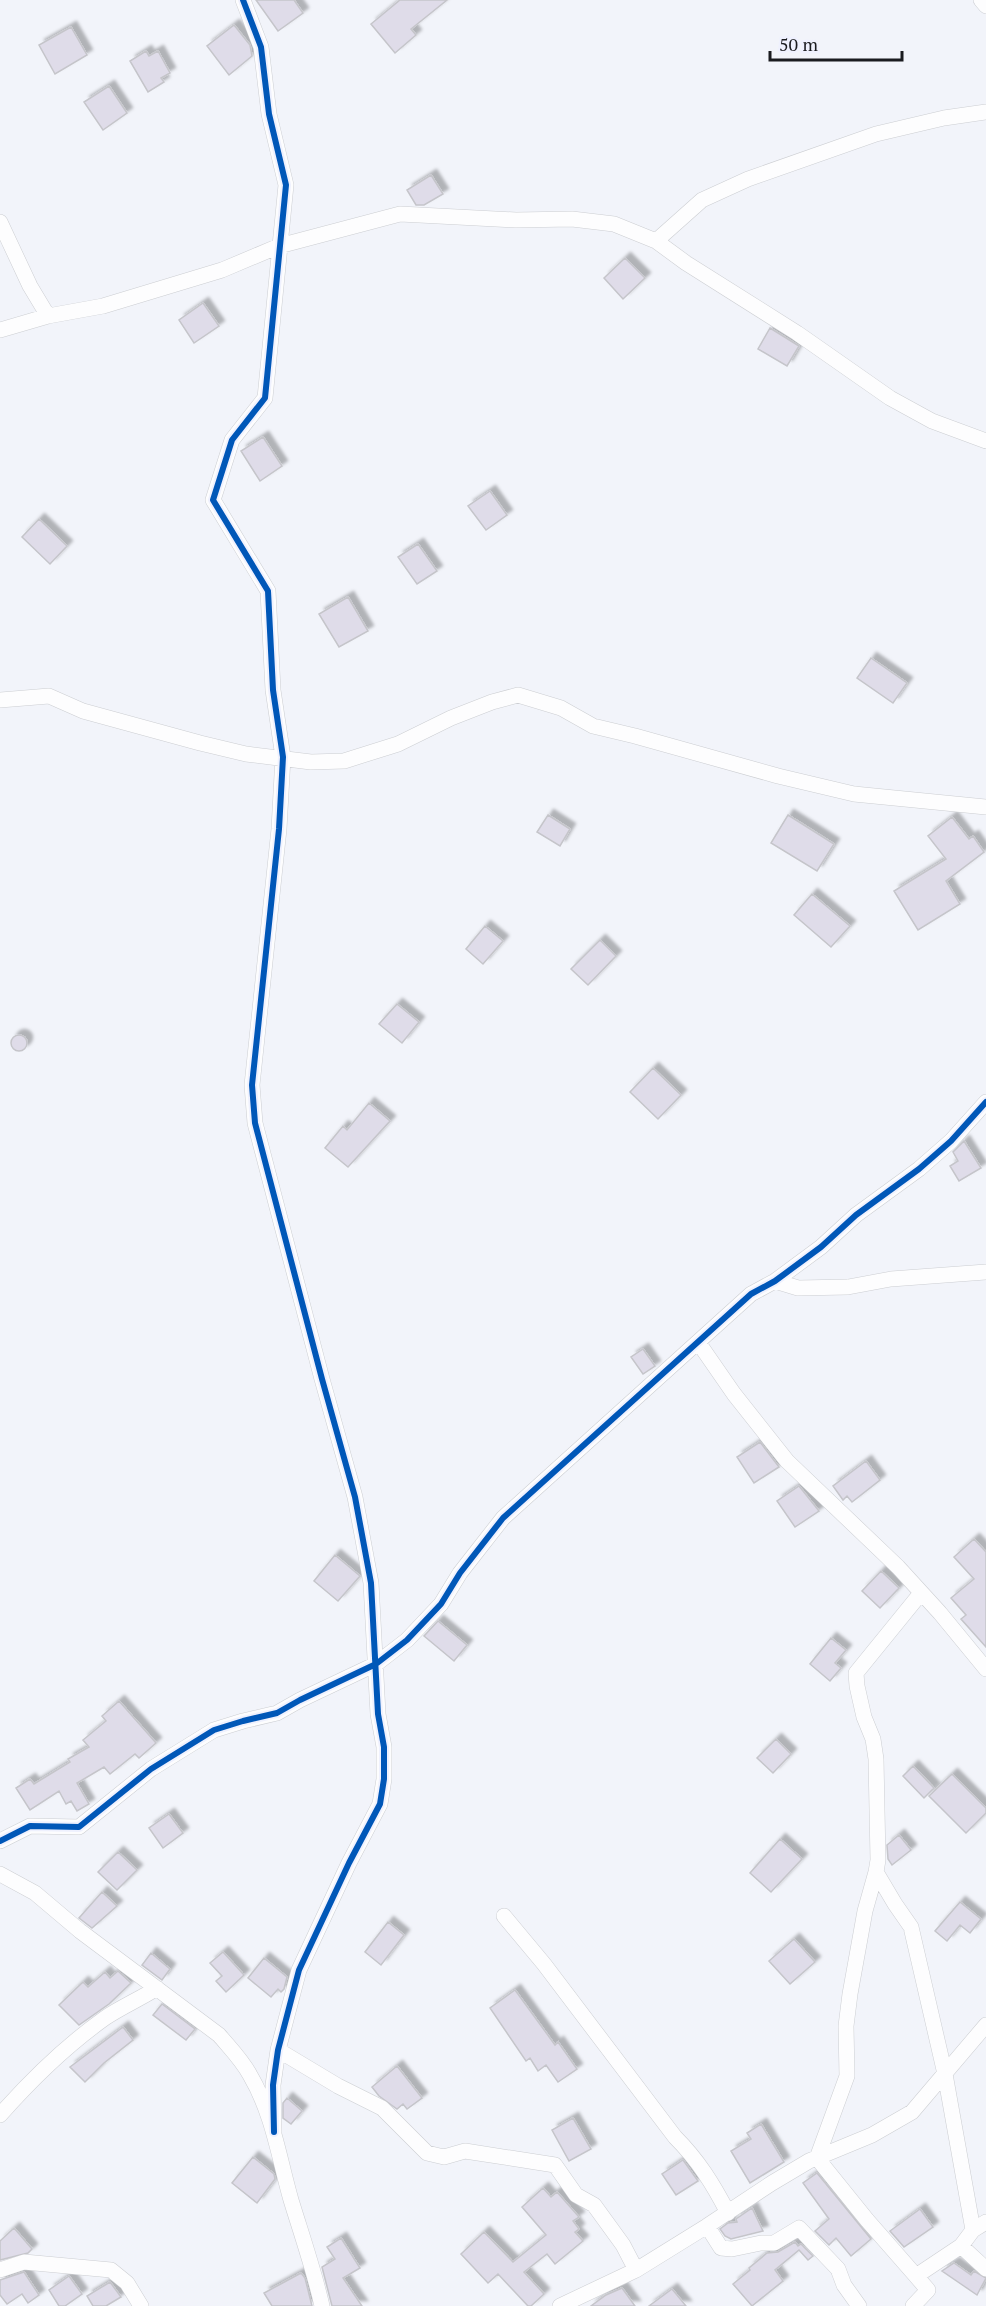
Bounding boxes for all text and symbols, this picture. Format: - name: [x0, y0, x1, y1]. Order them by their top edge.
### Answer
- scale bar: [770, 24, 902, 62]
- text: 50 m: [779, 32, 819, 56]

